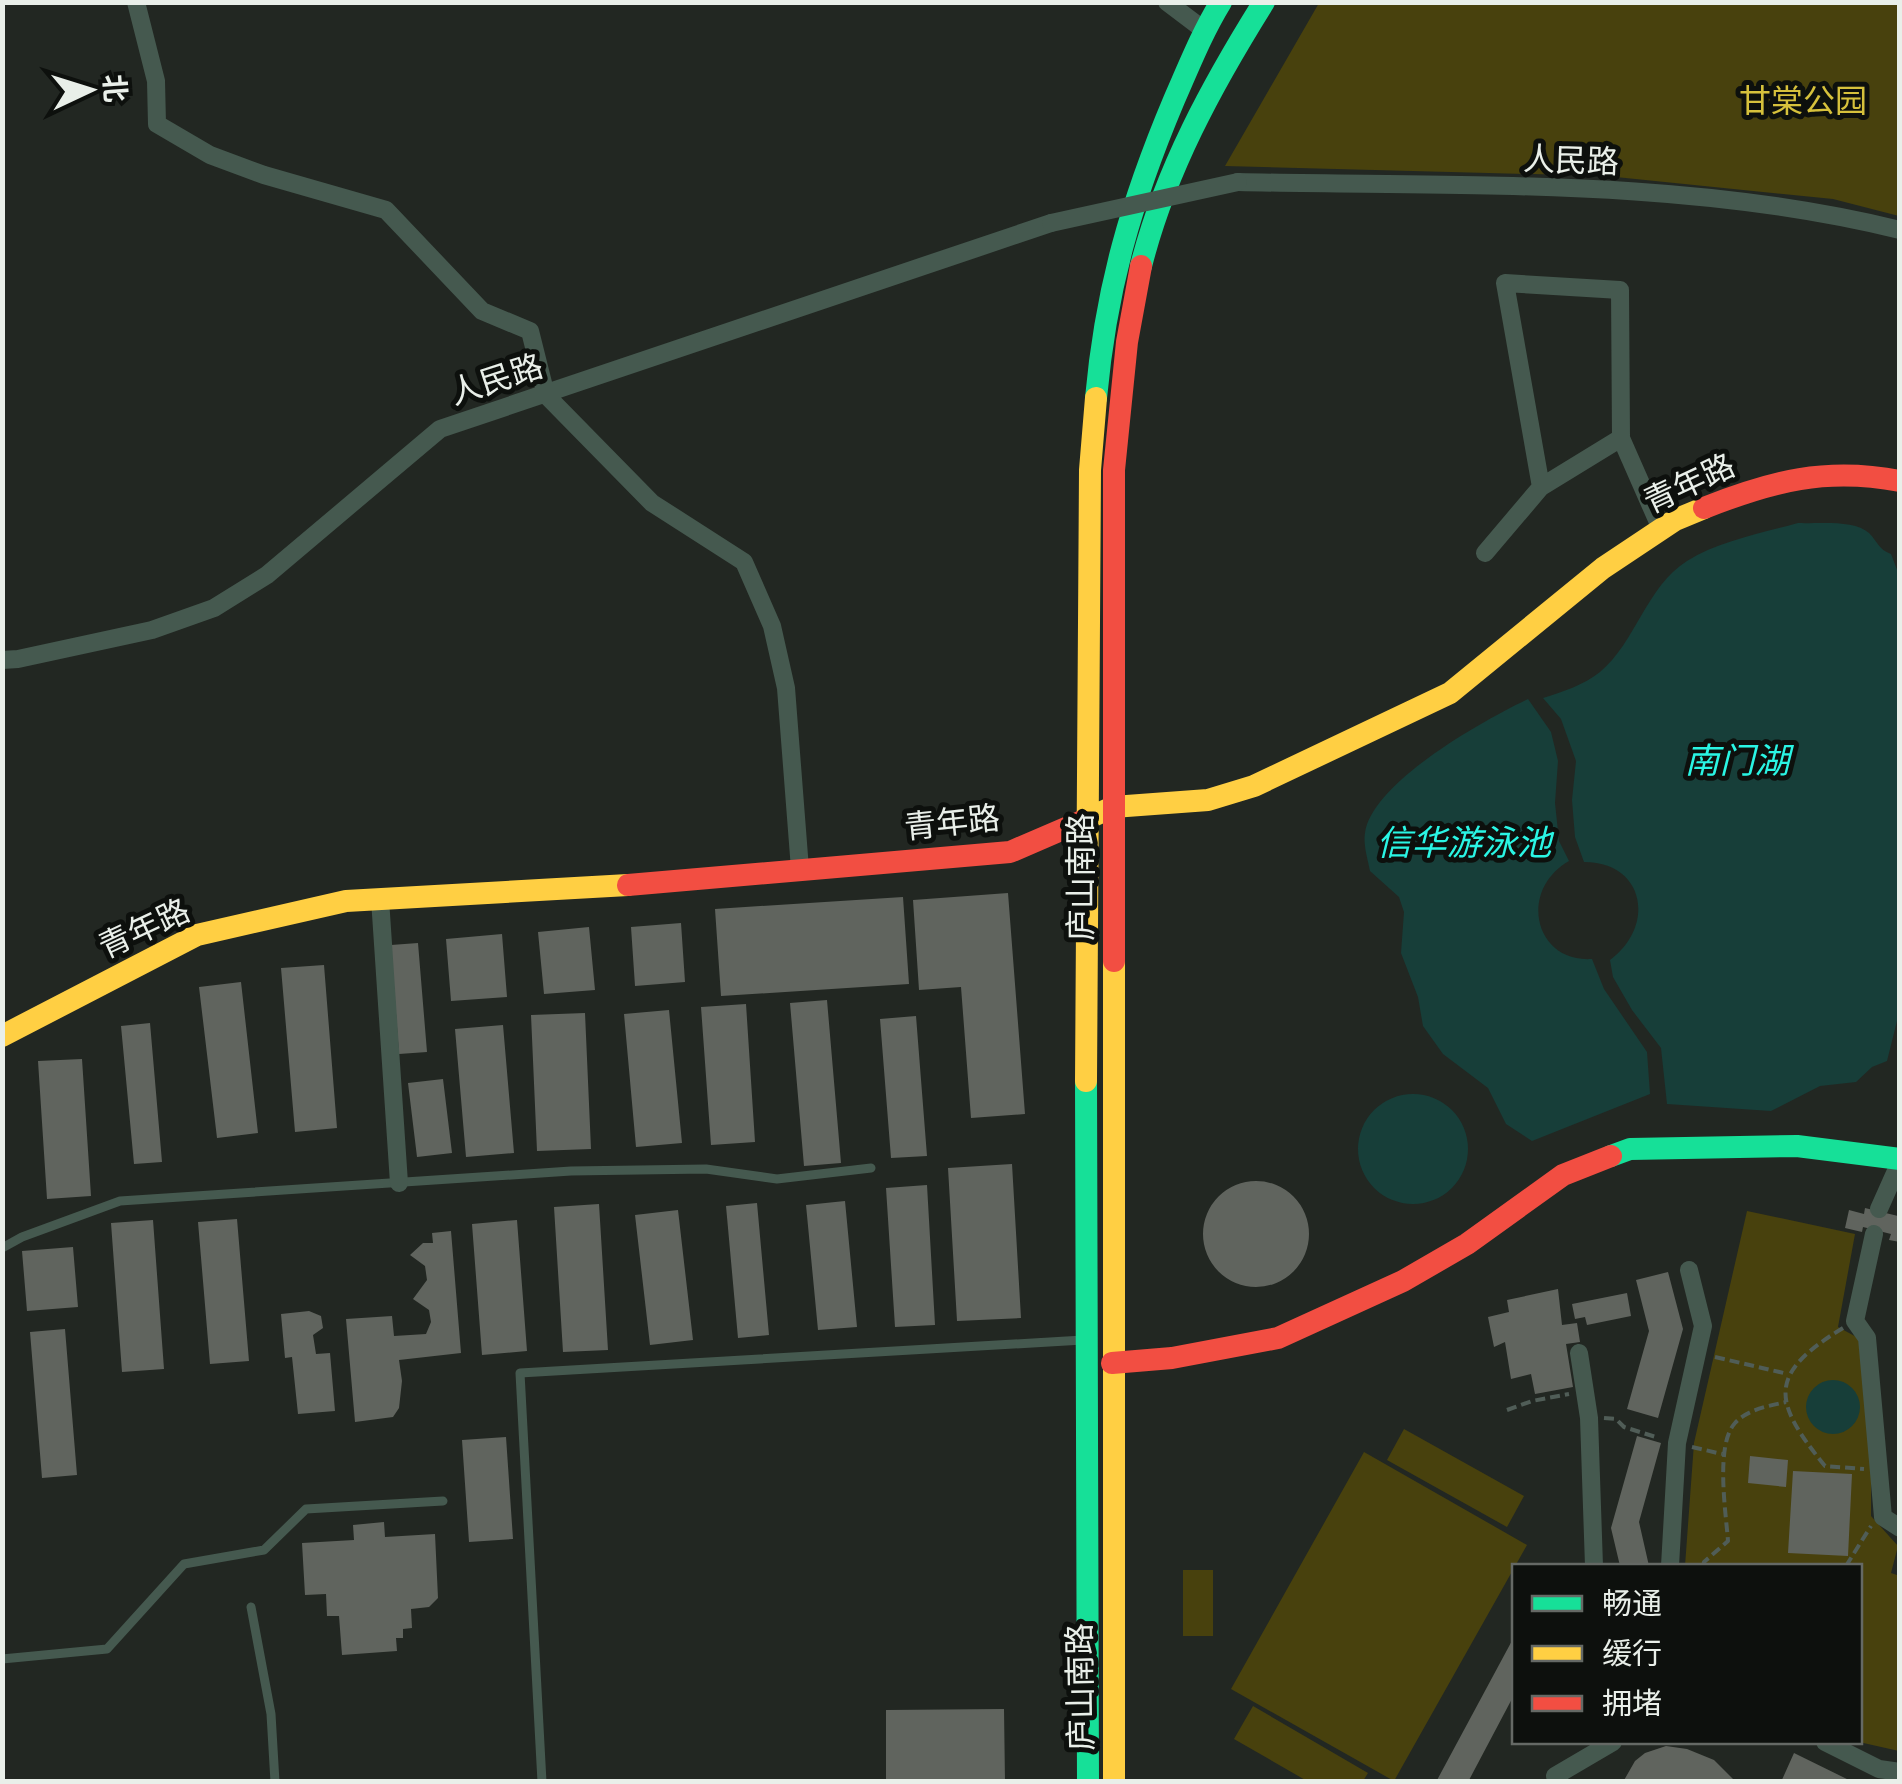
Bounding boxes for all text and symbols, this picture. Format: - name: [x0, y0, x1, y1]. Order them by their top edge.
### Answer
- north arrow: [40, 40, 140, 140]
- text: 北: [95, 73, 135, 104]
- park label: 甘棠公园: [1739, 79, 1867, 122]
- street label: 人民路: [1522, 137, 1620, 183]
- street label: 人民路: [444, 344, 548, 414]
- street label: 青年路: [1636, 443, 1742, 523]
- water label: 南门湖: [1684, 737, 1794, 784]
- street label: 青年路: [902, 796, 1002, 848]
- street label: 庐山南路: [1059, 813, 1102, 941]
- water label: 信华游泳池: [1376, 819, 1554, 866]
- street label: 青年路: [91, 888, 197, 968]
- legend: [1512, 1564, 1862, 1744]
- text: 畅通: [1602, 1583, 1662, 1623]
- street label: 庐山南路: [1057, 1623, 1103, 1751]
- text: 缓行: [1602, 1633, 1662, 1673]
- text: 拥堵: [1602, 1683, 1662, 1723]

